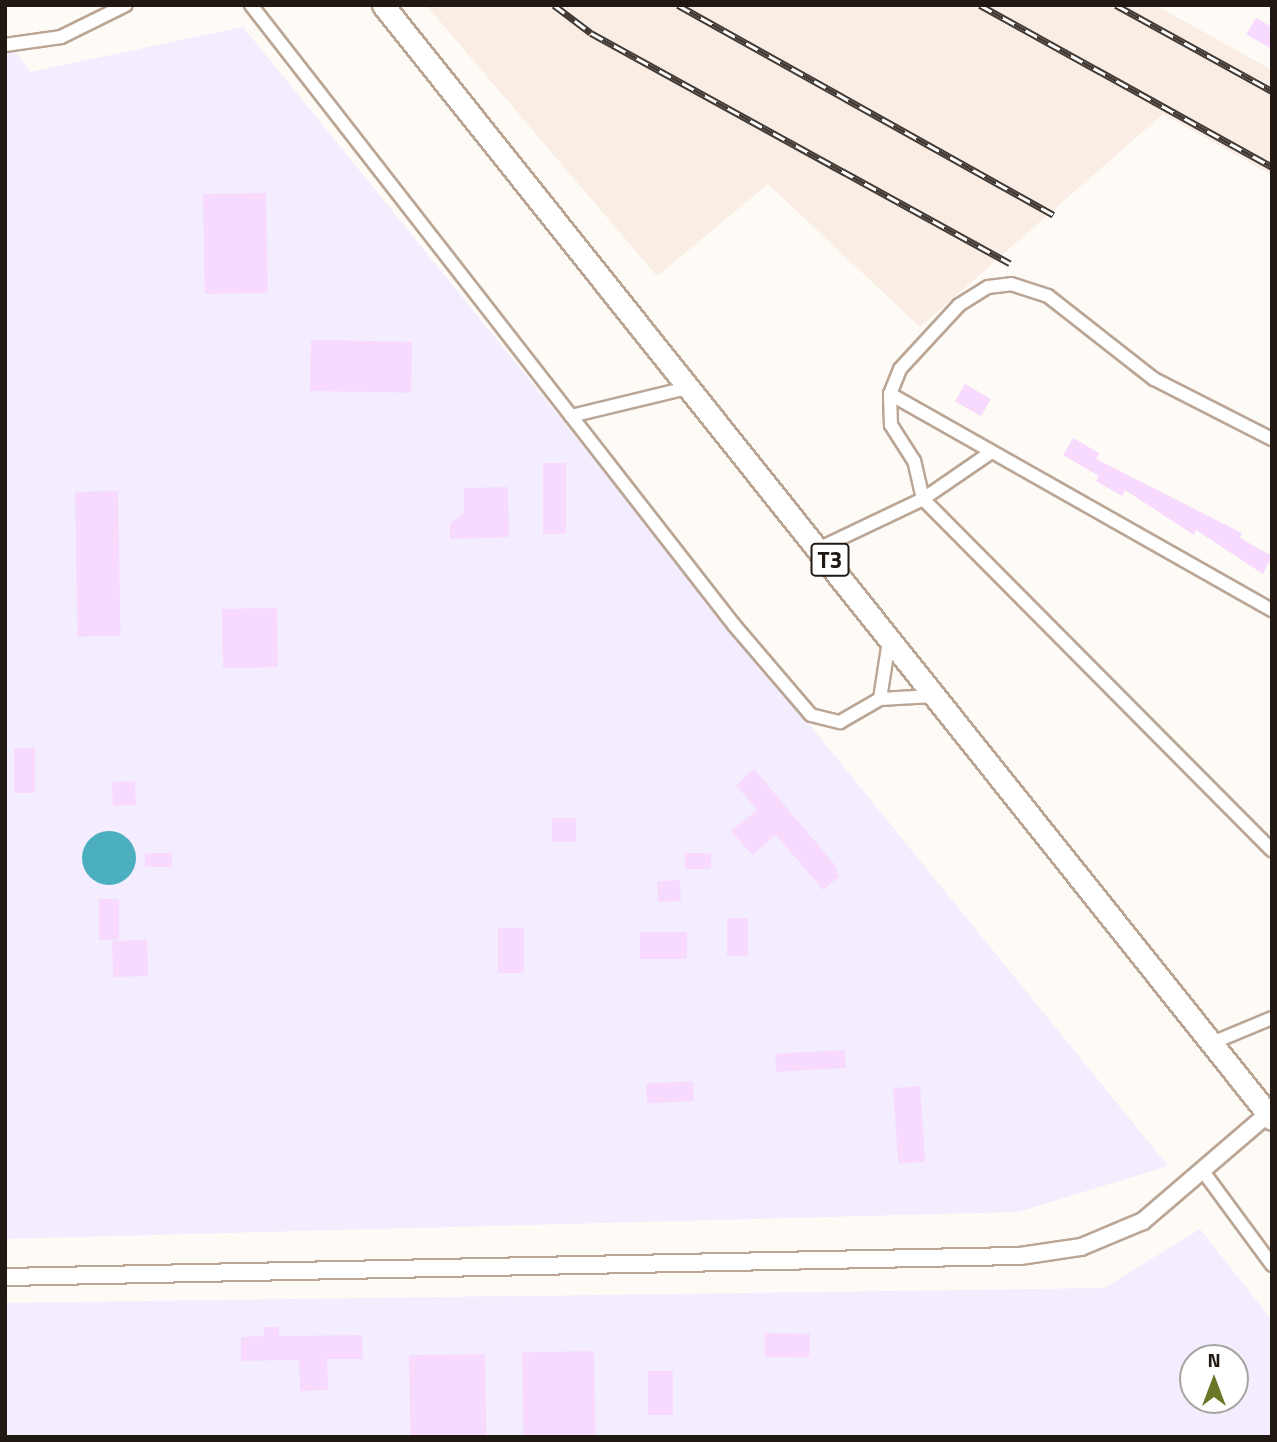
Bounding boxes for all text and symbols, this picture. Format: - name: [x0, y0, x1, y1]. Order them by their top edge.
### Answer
- road number: T3: [809, 540, 851, 580]
- north arrow: [1179, 1344, 1249, 1414]
- text: N: [1207, 1345, 1221, 1374]

